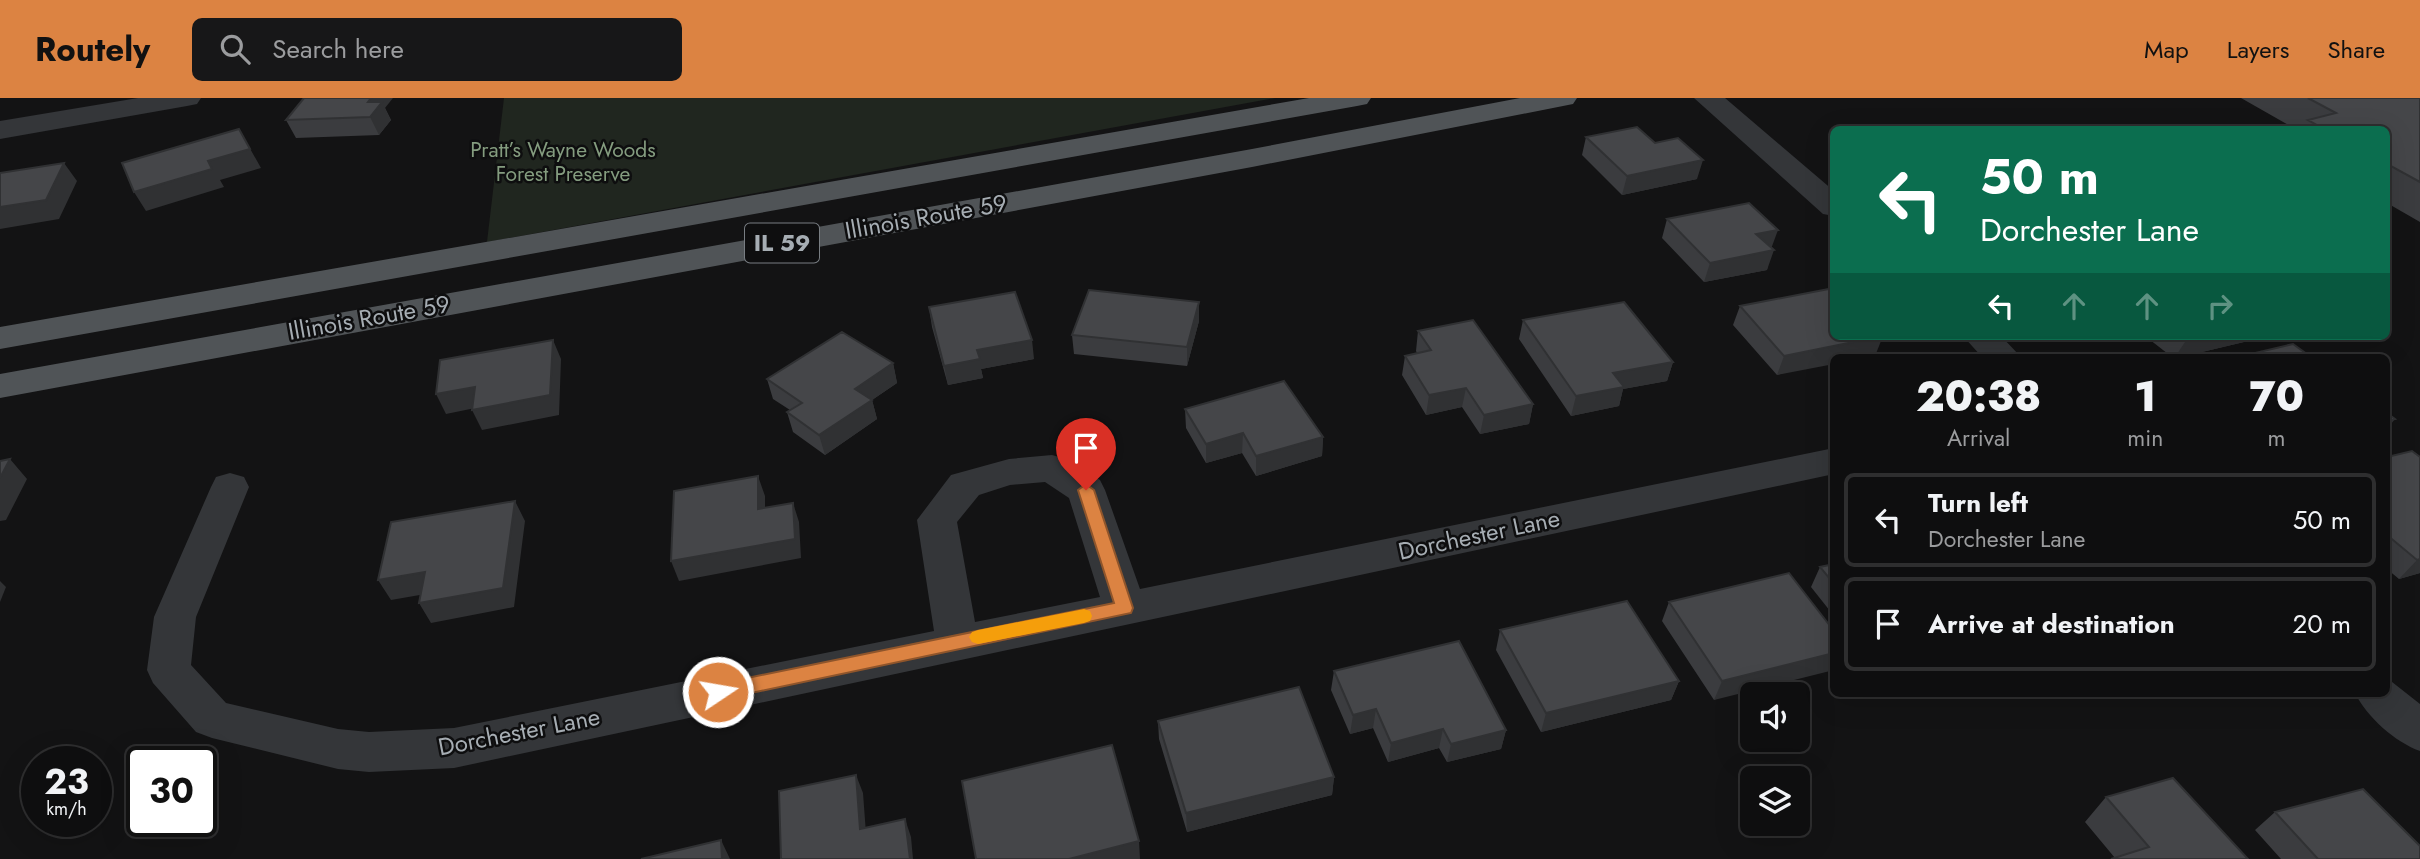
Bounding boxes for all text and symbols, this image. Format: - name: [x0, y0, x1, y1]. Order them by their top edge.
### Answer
- search box: [192, 18, 682, 81]
- text: Routely: [35, 26, 150, 73]
- icon: search: [216, 30, 254, 68]
- text: Search here: [272, 30, 404, 68]
- text: Map: [2144, 32, 2189, 67]
- text: Layers: [2227, 32, 2289, 67]
- text: Share: [2327, 32, 2385, 67]
- park label: Pratt’s Wayne Woods Forest Preserve: [470, 135, 656, 189]
- text: 50 m: [1980, 142, 2099, 212]
- icon: left: [1865, 154, 1956, 245]
- street label: Illinois Route 59: [842, 185, 1010, 248]
- text: Dorchester Lane: [1980, 207, 2199, 253]
- road number: IL 59: [745, 224, 819, 262]
- street label: Illinois Route 59: [285, 286, 453, 349]
- icon: left: [1982, 287, 2020, 325]
- icon: ahead: [2055, 287, 2093, 325]
- icon: ahead: [2128, 287, 2166, 325]
- icon: right: [2201, 287, 2239, 325]
- text: 20:38: [1916, 366, 2041, 427]
- text: 1: [2134, 366, 2156, 427]
- text: 70: [2249, 366, 2304, 427]
- pin: [1056, 418, 1116, 490]
- text: Arrival: [1947, 421, 2010, 455]
- text: min: [2127, 421, 2163, 455]
- text: m: [2268, 421, 2286, 455]
- icon: arrive: [1067, 429, 1105, 467]
- text: Turn left: [1928, 484, 2028, 522]
- street label: Dorchester Lane: [1395, 500, 1563, 569]
- icon: left: [1869, 501, 1907, 539]
- text: 50 m: [2293, 501, 2351, 539]
- text: Dorchester Lane: [1928, 522, 2085, 556]
- icon: arrive: [1869, 605, 1907, 643]
- text: Arrive at destination: [1928, 605, 2175, 643]
- text: 20 m: [2293, 605, 2351, 643]
- position arrow: [681, 655, 755, 729]
- map controls: [1740, 682, 1810, 836]
- button: sound: [1740, 682, 1810, 752]
- street label: Dorchester Lane: [435, 699, 603, 764]
- speed limit sign: 30: [126, 746, 217, 837]
- text: 23: [44, 757, 89, 807]
- button: layers: [1740, 766, 1810, 836]
- text: km/h: [46, 796, 87, 822]

